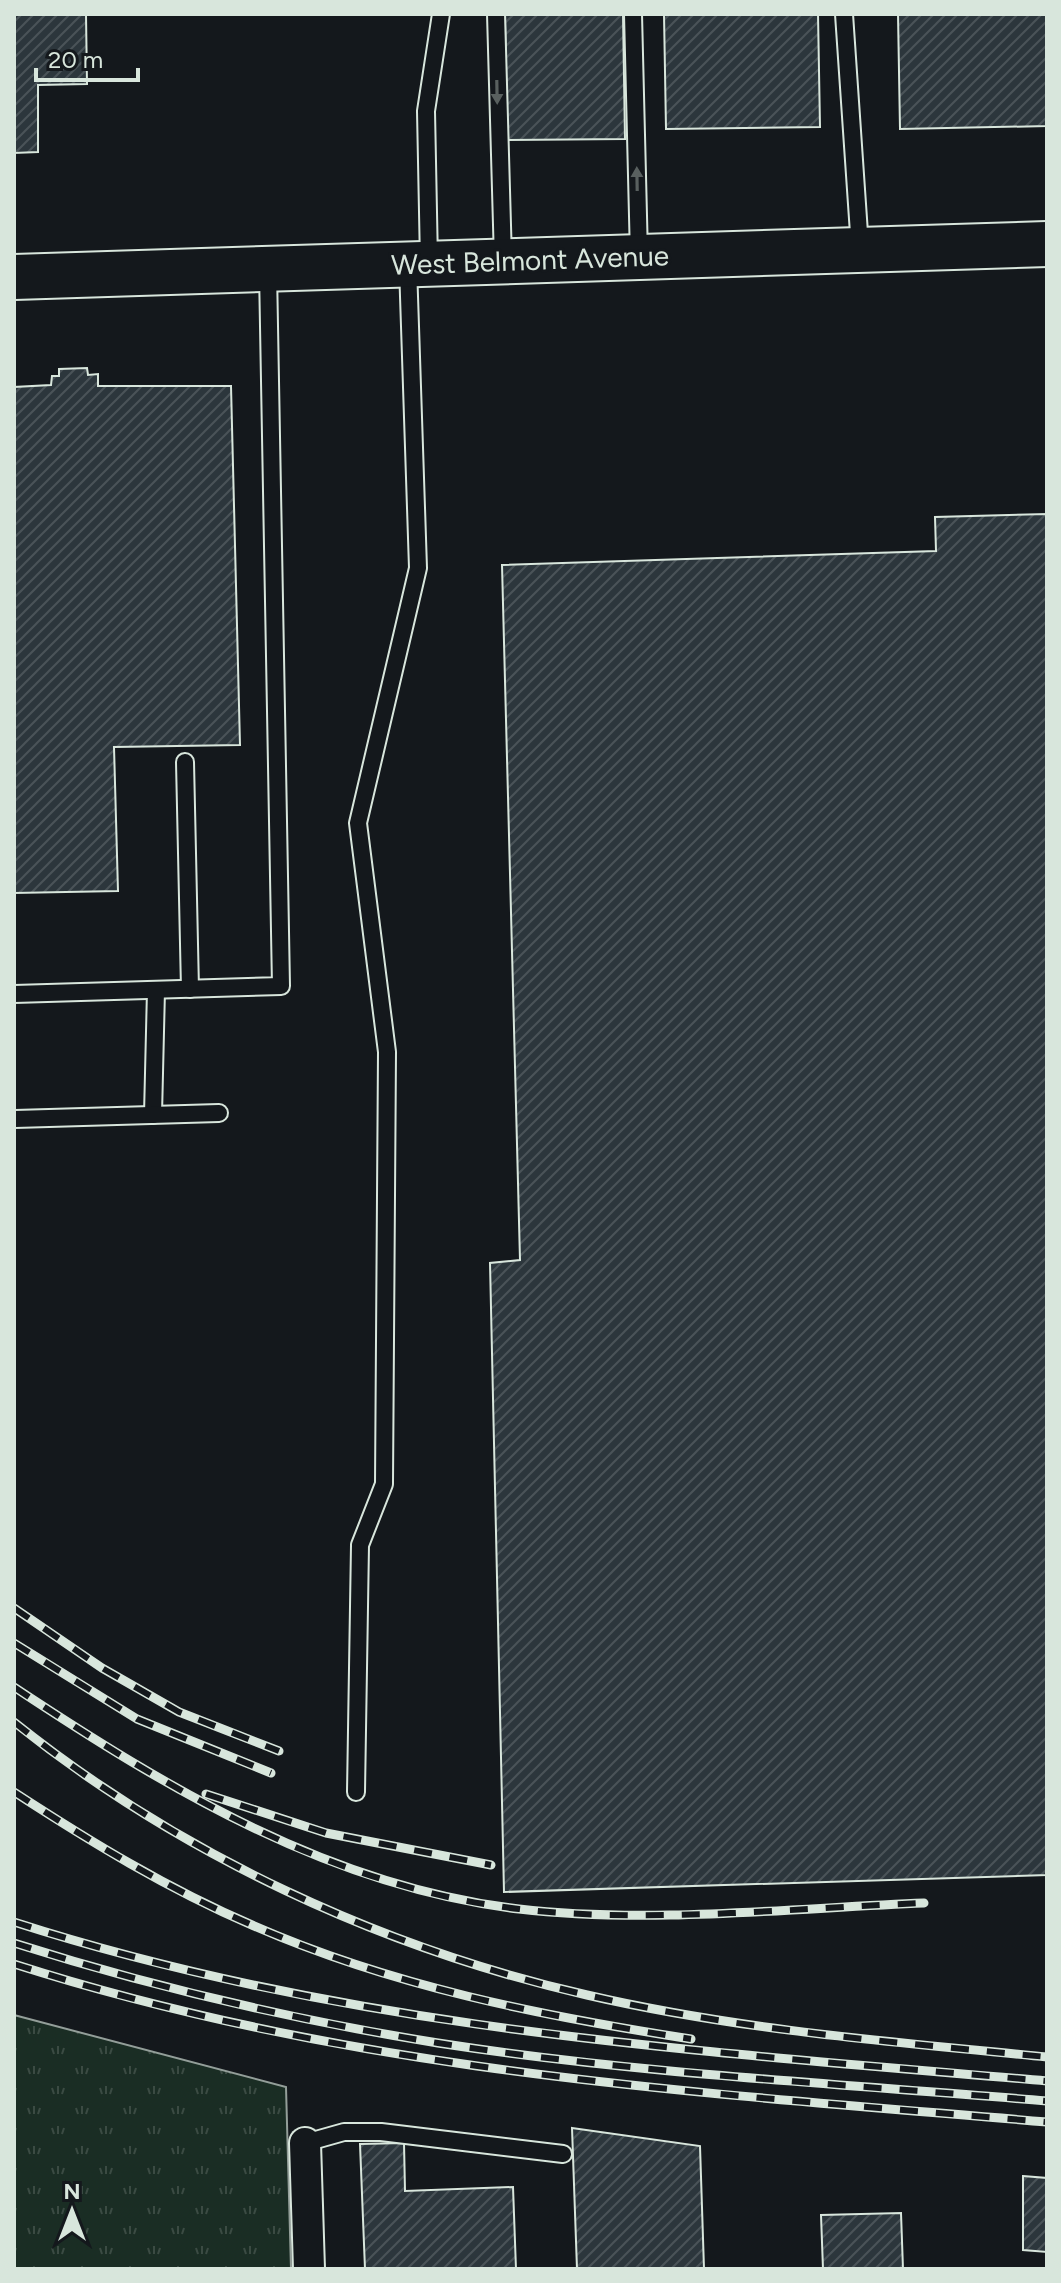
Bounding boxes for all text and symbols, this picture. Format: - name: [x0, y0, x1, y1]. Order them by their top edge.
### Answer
- scale bar: [36, 32, 138, 82]
- text: 20 m: [48, 45, 103, 74]
- one-way arrow: [490, 80, 503, 105]
- one-way arrow: [631, 166, 643, 191]
- street label: West Belmont Avenue: [390, 238, 670, 282]
- north arrow: [32, 2171, 112, 2251]
- text: N: [63, 2178, 81, 2205]

